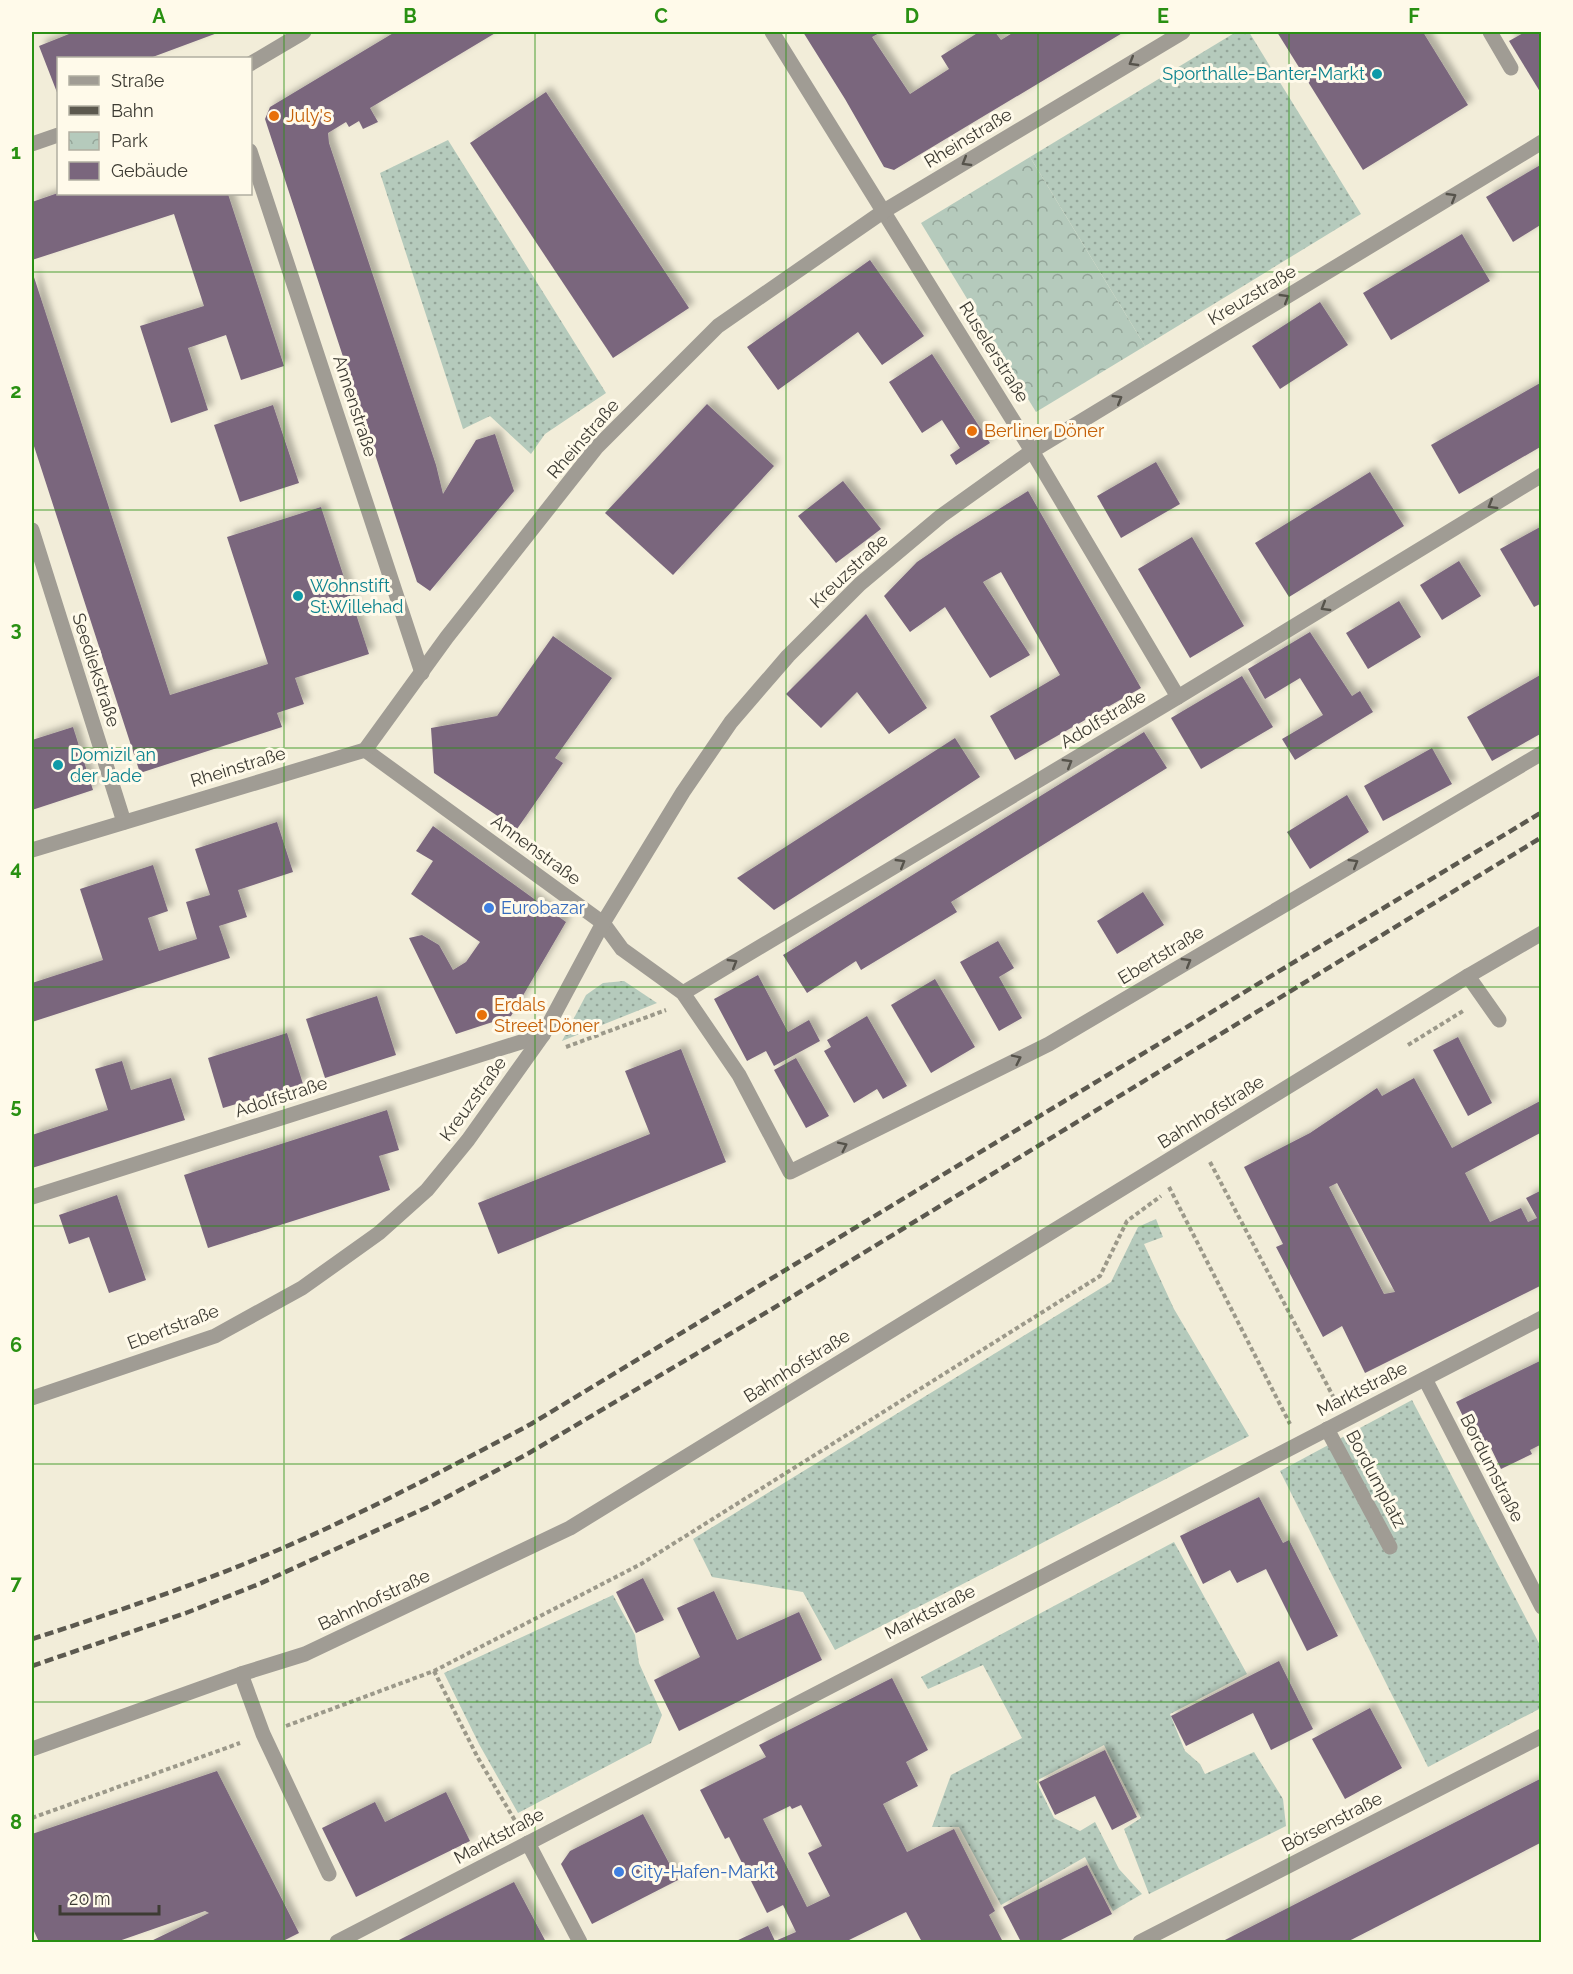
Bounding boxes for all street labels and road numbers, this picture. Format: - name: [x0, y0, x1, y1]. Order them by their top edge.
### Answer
- street label: Rheinstraße: [920, 103, 1016, 172]
- street label: Kreuzstraße: [1204, 260, 1300, 329]
- street label: Ruselerstraße: [955, 298, 1034, 406]
- street label: Annenstraße: [329, 352, 382, 460]
- street label: Rheinstraße: [542, 394, 623, 483]
- street label: Kreuzstraße: [805, 529, 892, 612]
- street label: Seediekstraße: [68, 610, 125, 730]
- street label: Adolfstraße: [1056, 685, 1150, 752]
- street label: Rheinstraße: [188, 742, 288, 791]
- street label: Annenstraße: [487, 810, 585, 889]
- street label: Ebertstraße: [1114, 921, 1208, 988]
- street label: Kreuzstraße: [435, 1052, 510, 1145]
- street label: Bahnhofstraße: [1154, 1070, 1268, 1153]
- street label: Adolfstraße: [232, 1072, 330, 1121]
- street label: Ebertstraße: [124, 1299, 222, 1354]
- street label: Bahnhofstraße: [740, 1324, 854, 1407]
- street label: Marktstraße: [1313, 1357, 1411, 1420]
- street label: Bordumstraße: [1456, 1410, 1529, 1526]
- street label: Bordumplatz: [1342, 1426, 1411, 1531]
- street label: Bahnhofstraße: [314, 1564, 433, 1635]
- street label: Marktstraße: [881, 1580, 979, 1643]
- street label: Börsenstraße: [1278, 1787, 1386, 1856]
- street label: Marktstraße: [450, 1803, 548, 1868]

